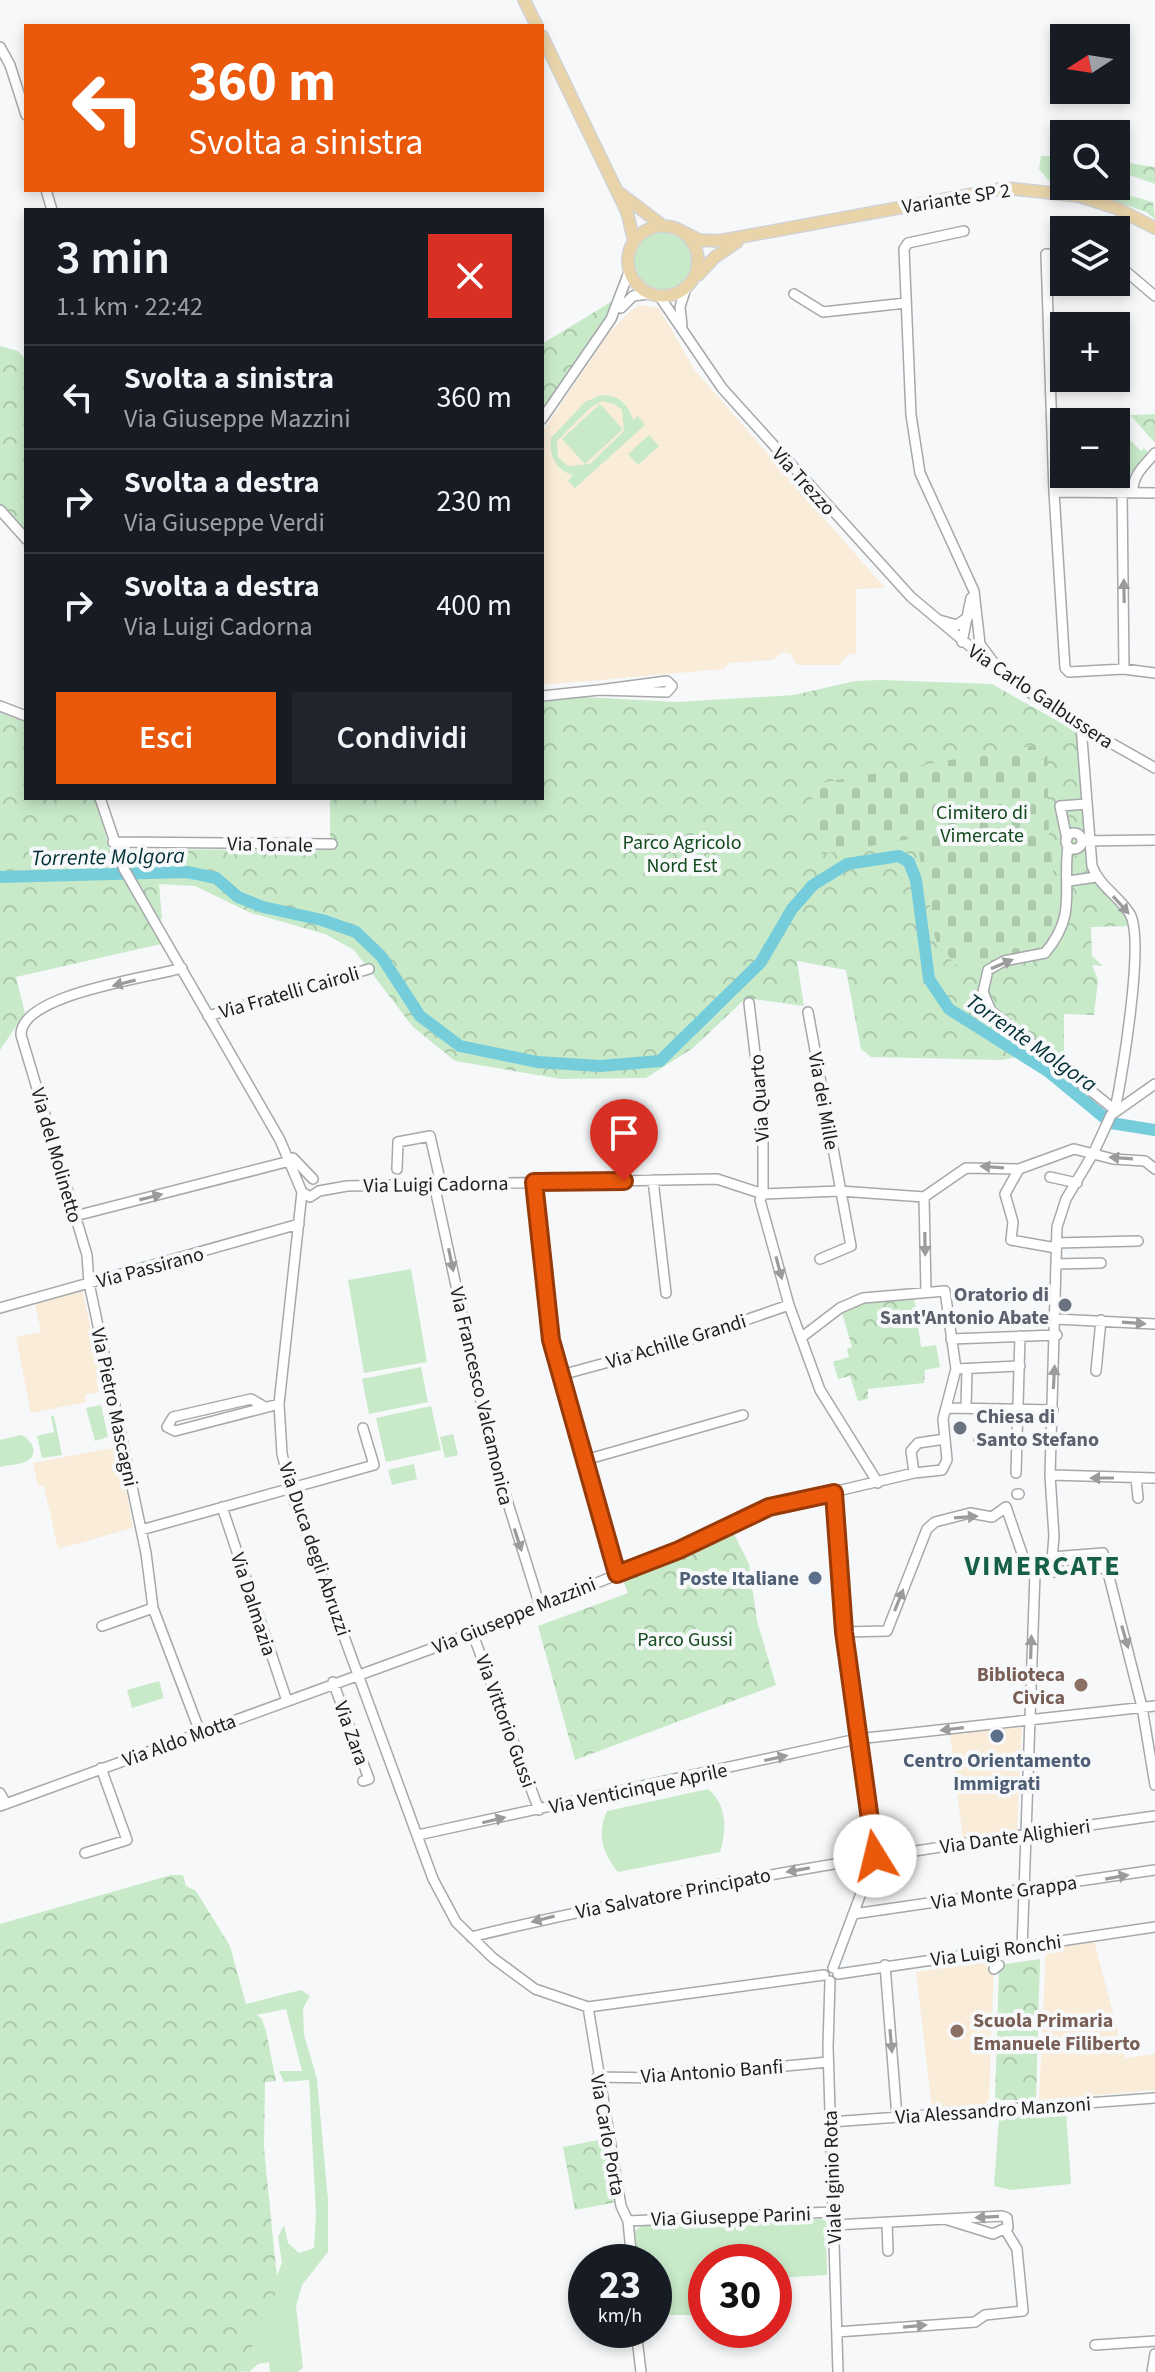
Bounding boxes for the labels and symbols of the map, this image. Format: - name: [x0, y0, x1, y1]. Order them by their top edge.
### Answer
- north arrow: [1050, 24, 1130, 104]
- street label: Variante SP 2: [900, 177, 1012, 221]
- street label: Via Trezzo: [765, 441, 842, 522]
- one-way arrow: [1117, 578, 1130, 603]
- street label: Via Carlo Galbussera: [962, 638, 1119, 756]
- park label: Cimitero di Vimercate: [936, 799, 1028, 850]
- park label: Parco Agricolo Nord Est: [622, 829, 742, 880]
- street label: Via Tonale: [227, 830, 313, 860]
- water label: Torrente Molgora: [31, 840, 186, 874]
- one-way arrow: [1112, 894, 1129, 914]
- one-way arrow: [990, 957, 1014, 970]
- street label: Via Fratelli Cairoli: [216, 960, 363, 1026]
- one-way arrow: [111, 977, 136, 990]
- water label: Torrente Molgora: [959, 986, 1104, 1100]
- street label: Via dei Mille: [801, 1050, 845, 1152]
- street label: Via Quarto: [743, 1053, 777, 1143]
- street label: Via del Molinetto: [23, 1085, 89, 1226]
- pin: [590, 1099, 658, 1181]
- one-way arrow: [1108, 1151, 1133, 1164]
- one-way arrow: [979, 1160, 1004, 1173]
- street label: Via Luigi Cadorna: [363, 1170, 509, 1200]
- one-way arrow: [138, 1190, 163, 1202]
- one-way arrow: [919, 1232, 931, 1257]
- street label: Via Passirano: [94, 1240, 207, 1296]
- one-way arrow: [445, 1248, 458, 1273]
- one-way arrow: [773, 1256, 785, 1281]
- place label: Oratorio di Sant'Antonio Abate: [880, 1281, 1049, 1332]
- street label: Via Francesco Valcamonica: [442, 1284, 520, 1508]
- marker: Oratorio di Sant'Antonio Abate: [1056, 1296, 1074, 1314]
- street label: Via Achille Grandi: [603, 1307, 750, 1377]
- one-way arrow: [1122, 1317, 1147, 1330]
- street label: Via Pietro Mascagni: [84, 1325, 145, 1489]
- one-way arrow: [1048, 1364, 1061, 1389]
- place label: Chiesa di Santo Stefano: [976, 1403, 1099, 1454]
- marker: Chiesa di Santo Stefano: [951, 1419, 969, 1437]
- street label: Via Duca degli Abruzzi: [271, 1459, 357, 1640]
- one-way arrow: [1089, 1472, 1114, 1484]
- one-way arrow: [954, 1510, 980, 1523]
- one-way arrow: [512, 1528, 524, 1552]
- district label: VIMERCATE: [963, 1546, 1122, 1586]
- street label: Via Dalmazia: [223, 1549, 283, 1659]
- place label: Poste Italiane: [679, 1565, 799, 1593]
- marker: Poste Italiane: [806, 1569, 824, 1587]
- street label: Via Giuseppe Mazzini: [428, 1570, 600, 1662]
- one-way arrow: [893, 1588, 906, 1612]
- one-way arrow: [1119, 1625, 1131, 1650]
- park label: Parco Gussi: [637, 1626, 733, 1654]
- one-way arrow: [1025, 1634, 1038, 1659]
- street label: Via Vittorio Gussi: [468, 1651, 542, 1792]
- place label: Biblioteca Civica: [977, 1661, 1065, 1712]
- marker: Biblioteca Civica: [1072, 1676, 1090, 1694]
- street label: Via Zara: [327, 1697, 376, 1769]
- street label: Via Aldo Motta: [119, 1707, 240, 1774]
- one-way arrow: [939, 1722, 964, 1735]
- marker: Centro Orientamento Immigrati: [988, 1727, 1006, 1745]
- place label: Centro Orientamento Immigrati: [903, 1747, 1091, 1798]
- one-way arrow: [763, 1751, 788, 1764]
- street label: Via Venticinque Aprile: [546, 1756, 730, 1822]
- one-way arrow: [482, 1813, 507, 1826]
- street label: Via Dante Alighieri: [938, 1813, 1092, 1861]
- position arrow: [833, 1814, 917, 1898]
- street label: Via Salvatore Principato: [573, 1861, 773, 1927]
- one-way arrow: [786, 1864, 811, 1876]
- street label: Via Monte Grappa: [929, 1869, 1079, 1917]
- one-way arrow: [1104, 1870, 1129, 1882]
- one-way arrow: [531, 1914, 556, 1926]
- street label: Via Luigi Ronchi: [929, 1928, 1063, 1974]
- place label: Scuola Primaria Emanuele Filiberto: [973, 2007, 1140, 2058]
- marker: Scuola Primaria Emanuele Filiberto: [948, 2022, 966, 2040]
- one-way arrow: [885, 2029, 898, 2054]
- street label: Via Antonio Banfi: [640, 2053, 784, 2091]
- street label: Via Carlo Porta: [583, 2072, 631, 2198]
- street label: Via Alessandro Manzoni: [894, 2090, 1092, 2132]
- street label: Viale Iginio Rota: [817, 2110, 849, 2244]
- street label: Via Giuseppe Parini: [651, 2200, 812, 2234]
- one-way arrow: [974, 2210, 999, 2223]
- speed limit sign: 30: [688, 2244, 792, 2348]
- one-way arrow: [903, 2319, 928, 2332]

